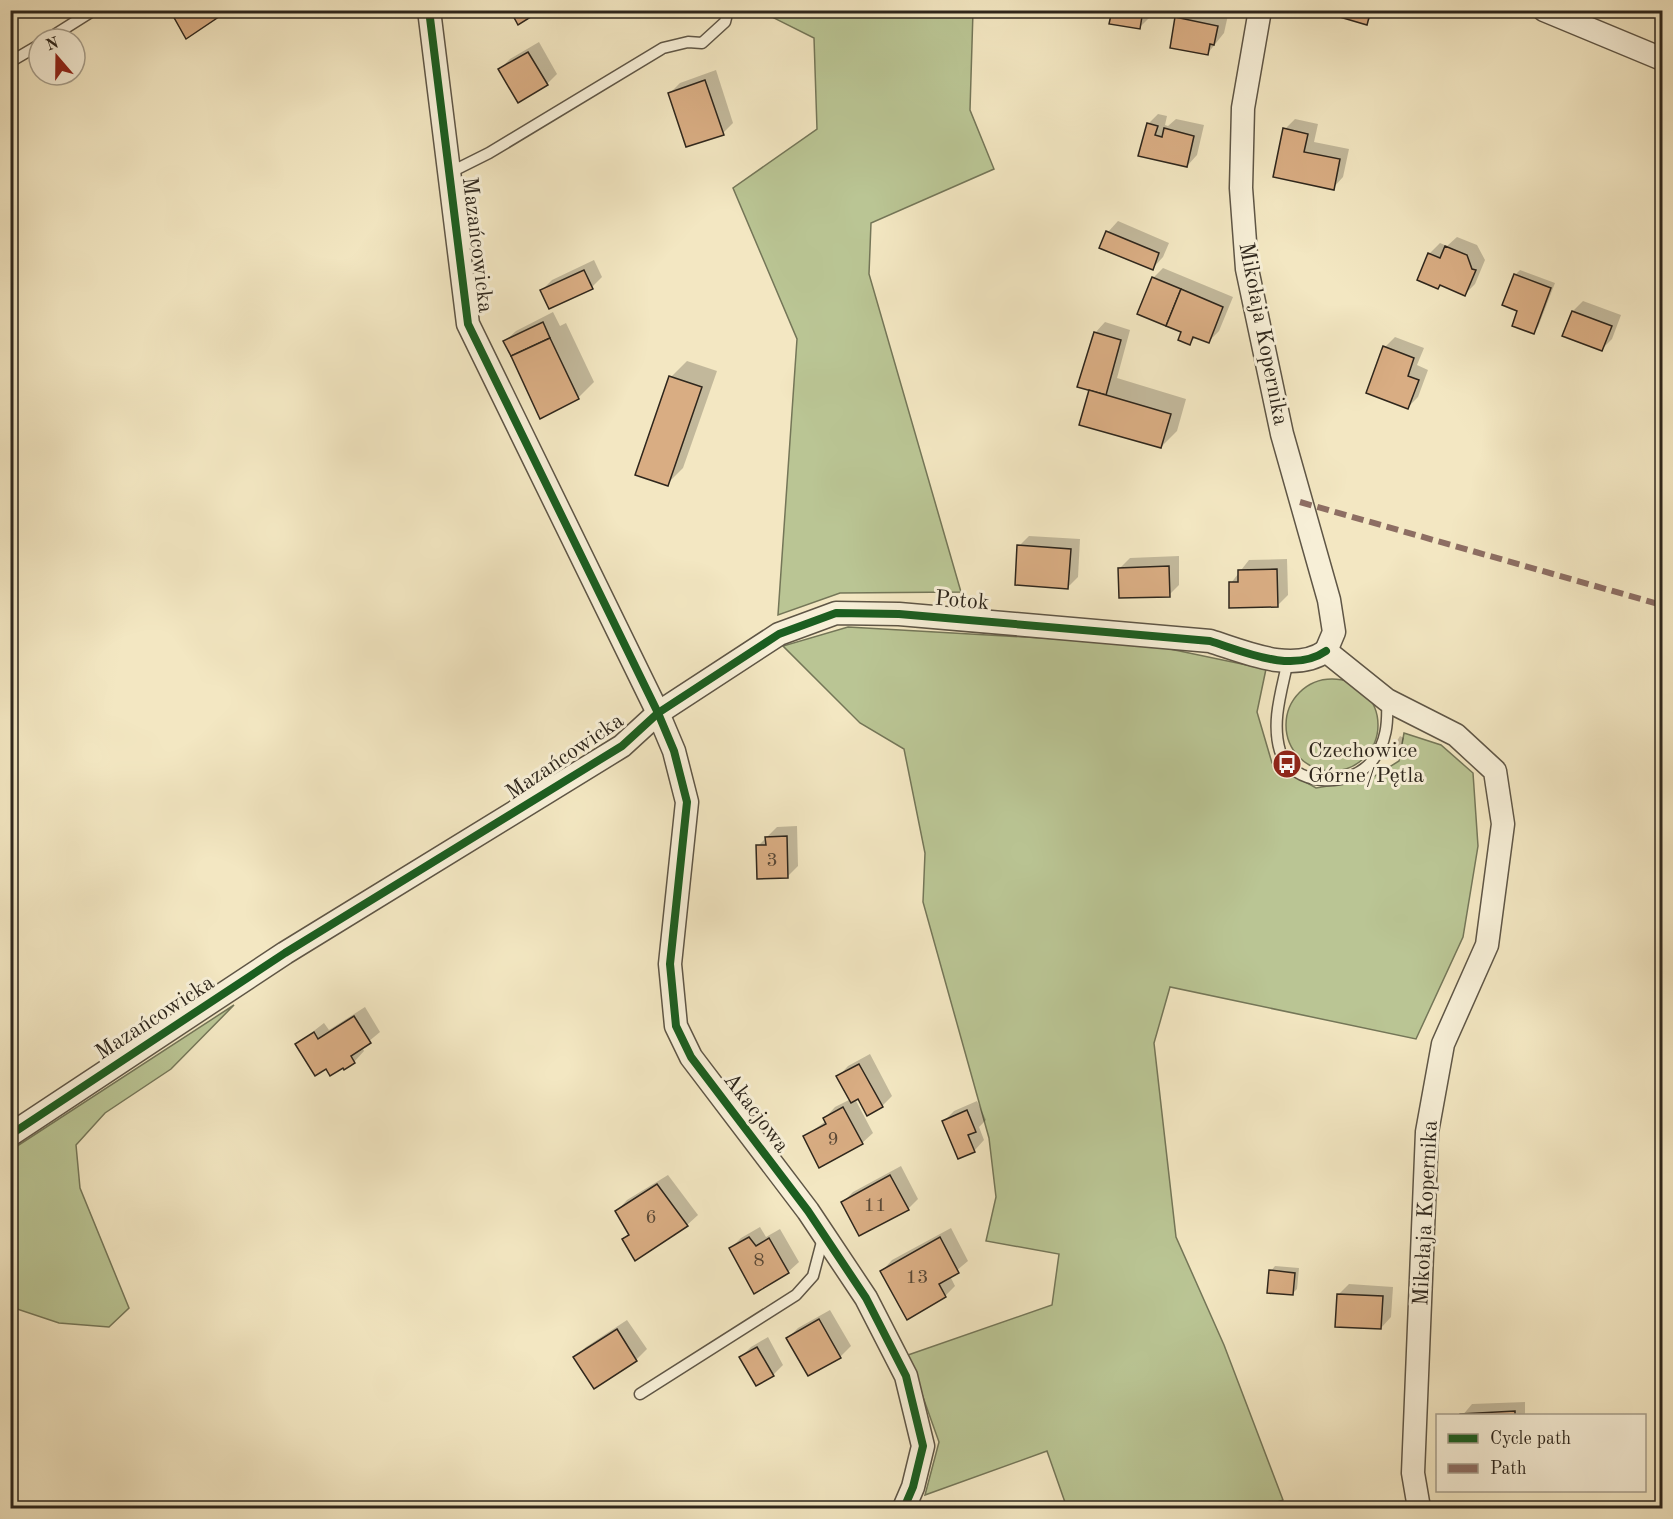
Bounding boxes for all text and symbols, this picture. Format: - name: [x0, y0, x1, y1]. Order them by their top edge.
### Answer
- north arrow: [27, 27, 87, 87]
- text: N: [44, 35, 62, 54]
- street label: Mazańcowicka: [458, 176, 496, 314]
- street label: Mikołaja Kopernika: [1234, 241, 1292, 427]
- street label: Potok: [934, 588, 990, 614]
- street label: Mazańcowicka: [502, 710, 628, 804]
- place label: Czechowice Górne/Pętla: [1308, 740, 1424, 787]
- bus stop icon: Czechowice Górne/Pętla: [1271, 748, 1303, 780]
- house number: 3: [766, 851, 778, 871]
- street label: Mazańcowicka: [92, 971, 218, 1064]
- street label: Akacjowa: [719, 1069, 793, 1157]
- street label: Mikołaja Kopernika: [1410, 1119, 1442, 1306]
- house number: 9: [827, 1130, 839, 1150]
- house number: 11: [863, 1196, 887, 1216]
- house number: 6: [645, 1208, 657, 1228]
- house number: 8: [753, 1251, 765, 1271]
- house number: 13: [905, 1268, 929, 1288]
- legend: [1436, 1414, 1646, 1492]
- text: Cycle path: [1490, 1430, 1571, 1448]
- text: Path: [1490, 1460, 1527, 1478]

